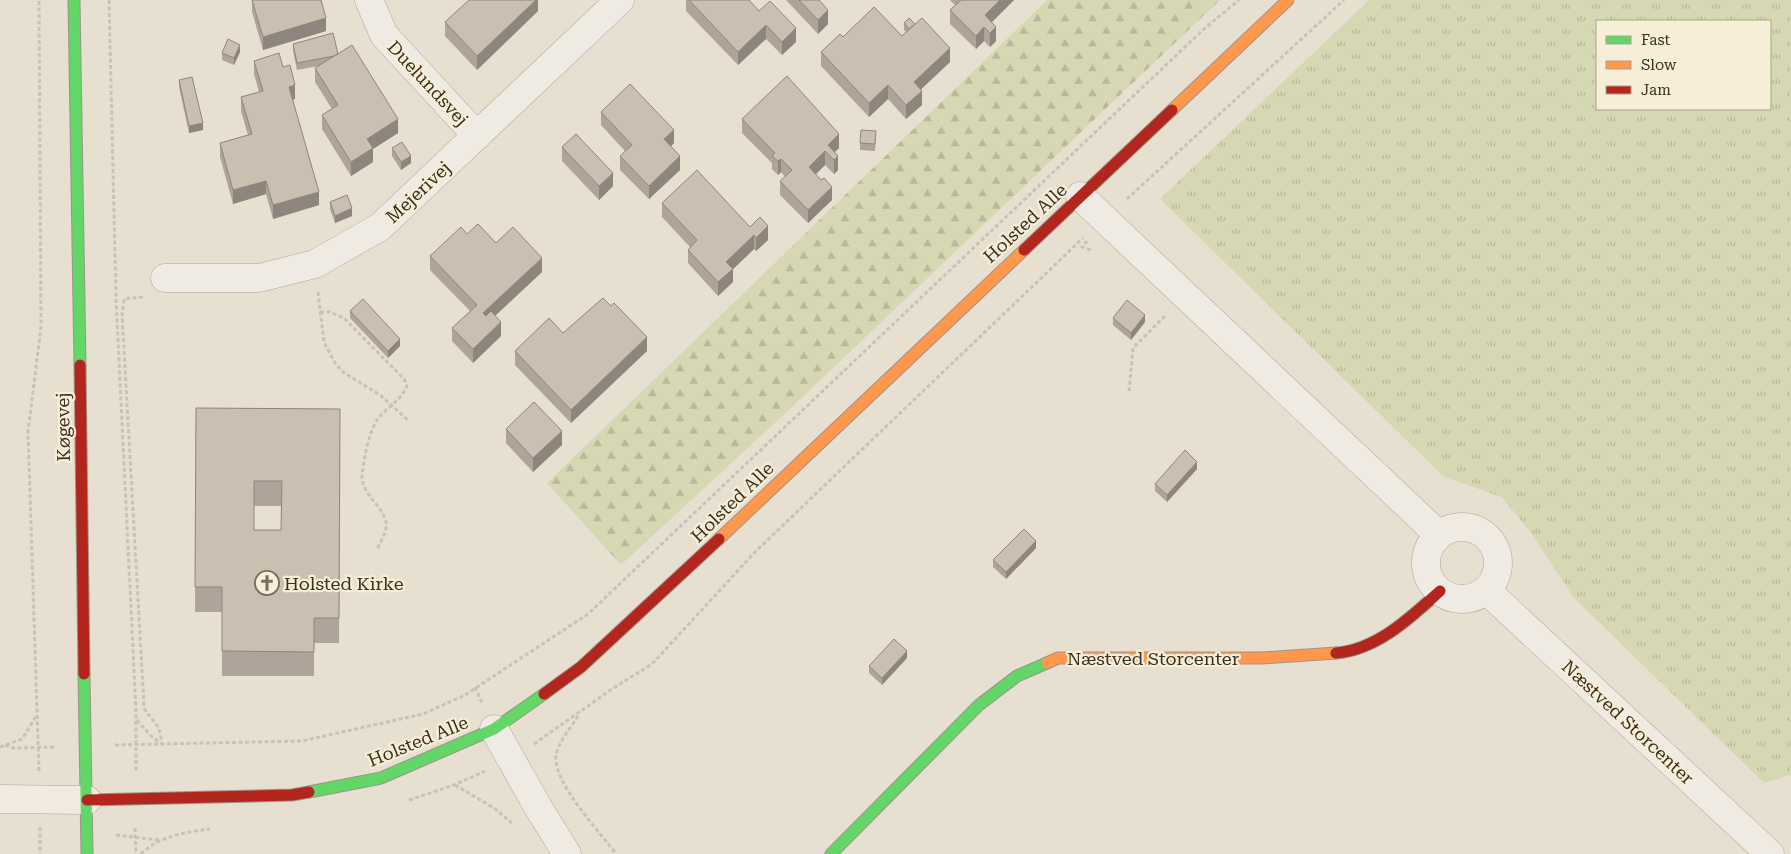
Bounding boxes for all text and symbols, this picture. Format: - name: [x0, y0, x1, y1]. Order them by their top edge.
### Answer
- legend: [1596, 20, 1771, 110]
- text: Fast: [1641, 31, 1671, 49]
- street label: Duelundsvej: [383, 36, 473, 130]
- text: Slow: [1641, 56, 1677, 74]
- text: Jam: [1641, 81, 1671, 99]
- street label: Mejerivej: [381, 157, 455, 227]
- street label: Holsted Alle: [979, 179, 1071, 267]
- street label: Køgevej: [52, 392, 74, 462]
- street label: Holsted Alle: [686, 457, 778, 547]
- church icon: Holsted Kirke: [254, 570, 280, 596]
- place label: Holsted Kirke: [284, 573, 404, 594]
- street label: Næstved Storcenter: [1067, 648, 1239, 669]
- street label: Næstved Storcenter: [1558, 656, 1698, 788]
- street label: Holsted Alle: [365, 711, 471, 771]

